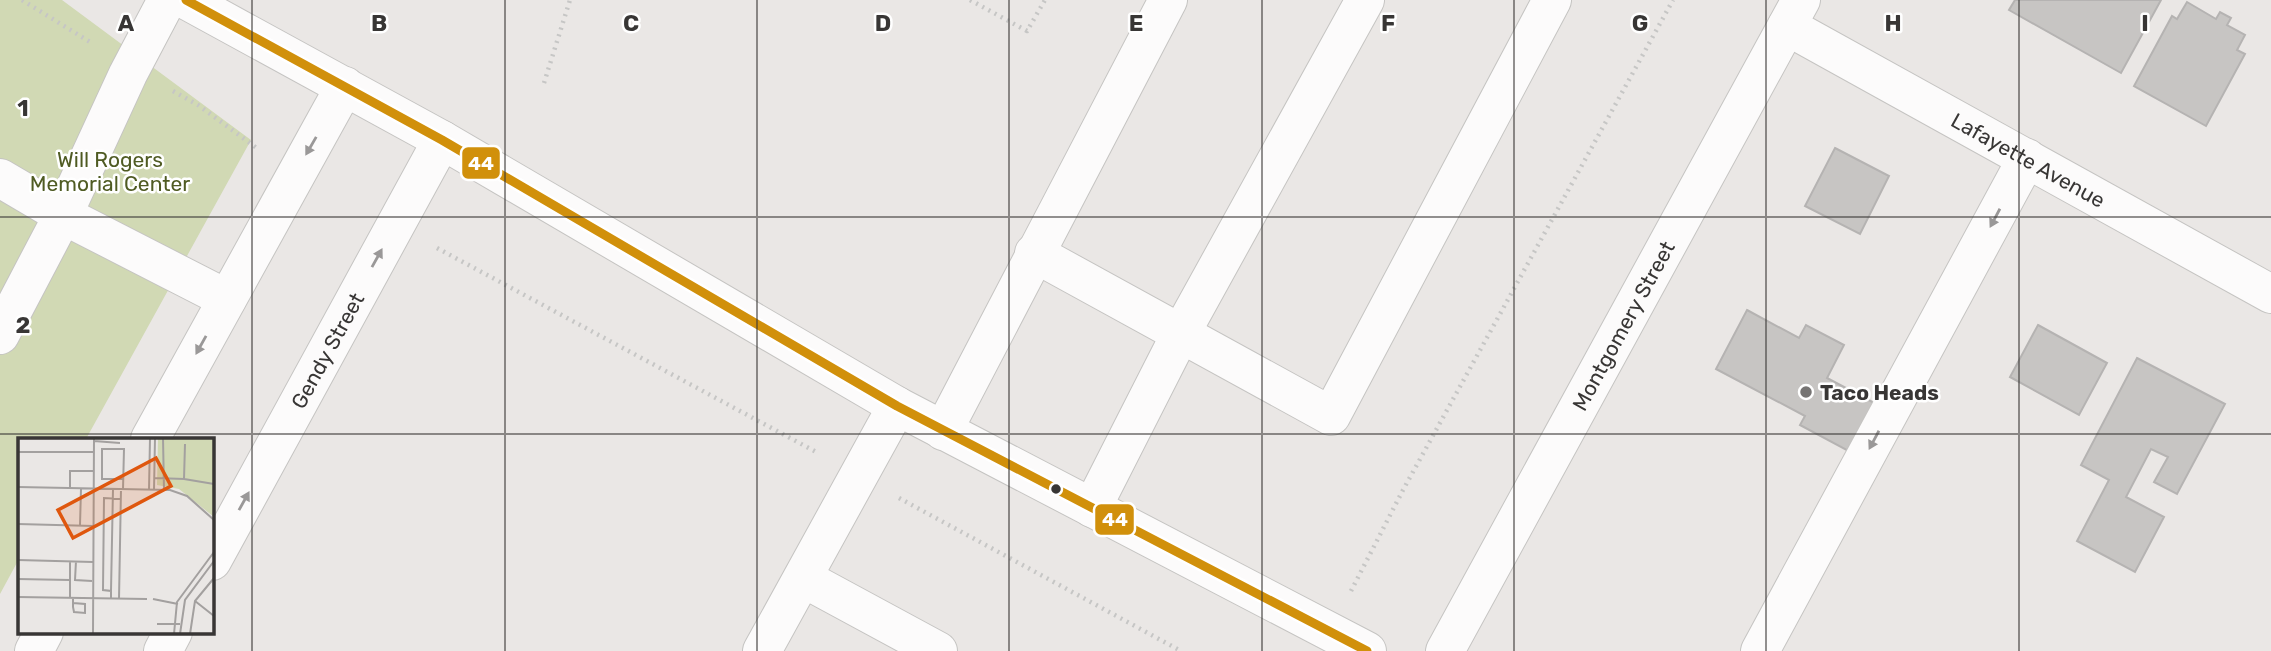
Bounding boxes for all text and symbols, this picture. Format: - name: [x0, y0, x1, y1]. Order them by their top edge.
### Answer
- text: A: [118, 9, 135, 37]
- text: B: [371, 9, 387, 37]
- text: C: [623, 9, 639, 37]
- text: D: [875, 9, 891, 37]
- text: E: [1129, 9, 1143, 37]
- text: F: [1381, 9, 1395, 37]
- text: G: [1632, 9, 1648, 37]
- text: H: [1884, 9, 1902, 37]
- text: I: [2141, 9, 2149, 37]
- text: 1: [17, 94, 29, 122]
- street label: Lafayette Avenue: [1947, 107, 2110, 212]
- one-way arrow: [305, 136, 317, 155]
- line badge: 44: [461, 146, 501, 180]
- park label: Will Rogers Memorial Center: [30, 147, 190, 196]
- text: 44: [468, 152, 494, 175]
- one-way arrow: [1989, 208, 2000, 228]
- street label: Montgomery Street: [1567, 236, 1679, 415]
- one-way arrow: [371, 249, 383, 268]
- street label: Gendy Street: [285, 288, 369, 413]
- text: 2: [16, 311, 30, 339]
- one-way arrow: [196, 335, 207, 355]
- place label: Taco Heads: [1820, 380, 1939, 405]
- marker: Taco Heads: [1798, 384, 1814, 400]
- one-way arrow: [1869, 430, 1880, 450]
- inset map: [18, 438, 214, 634]
- unlabelled marker: [1049, 482, 1063, 496]
- one-way arrow: [239, 491, 250, 511]
- line badge: 44: [1094, 503, 1135, 536]
- text: 44: [1102, 508, 1128, 531]

